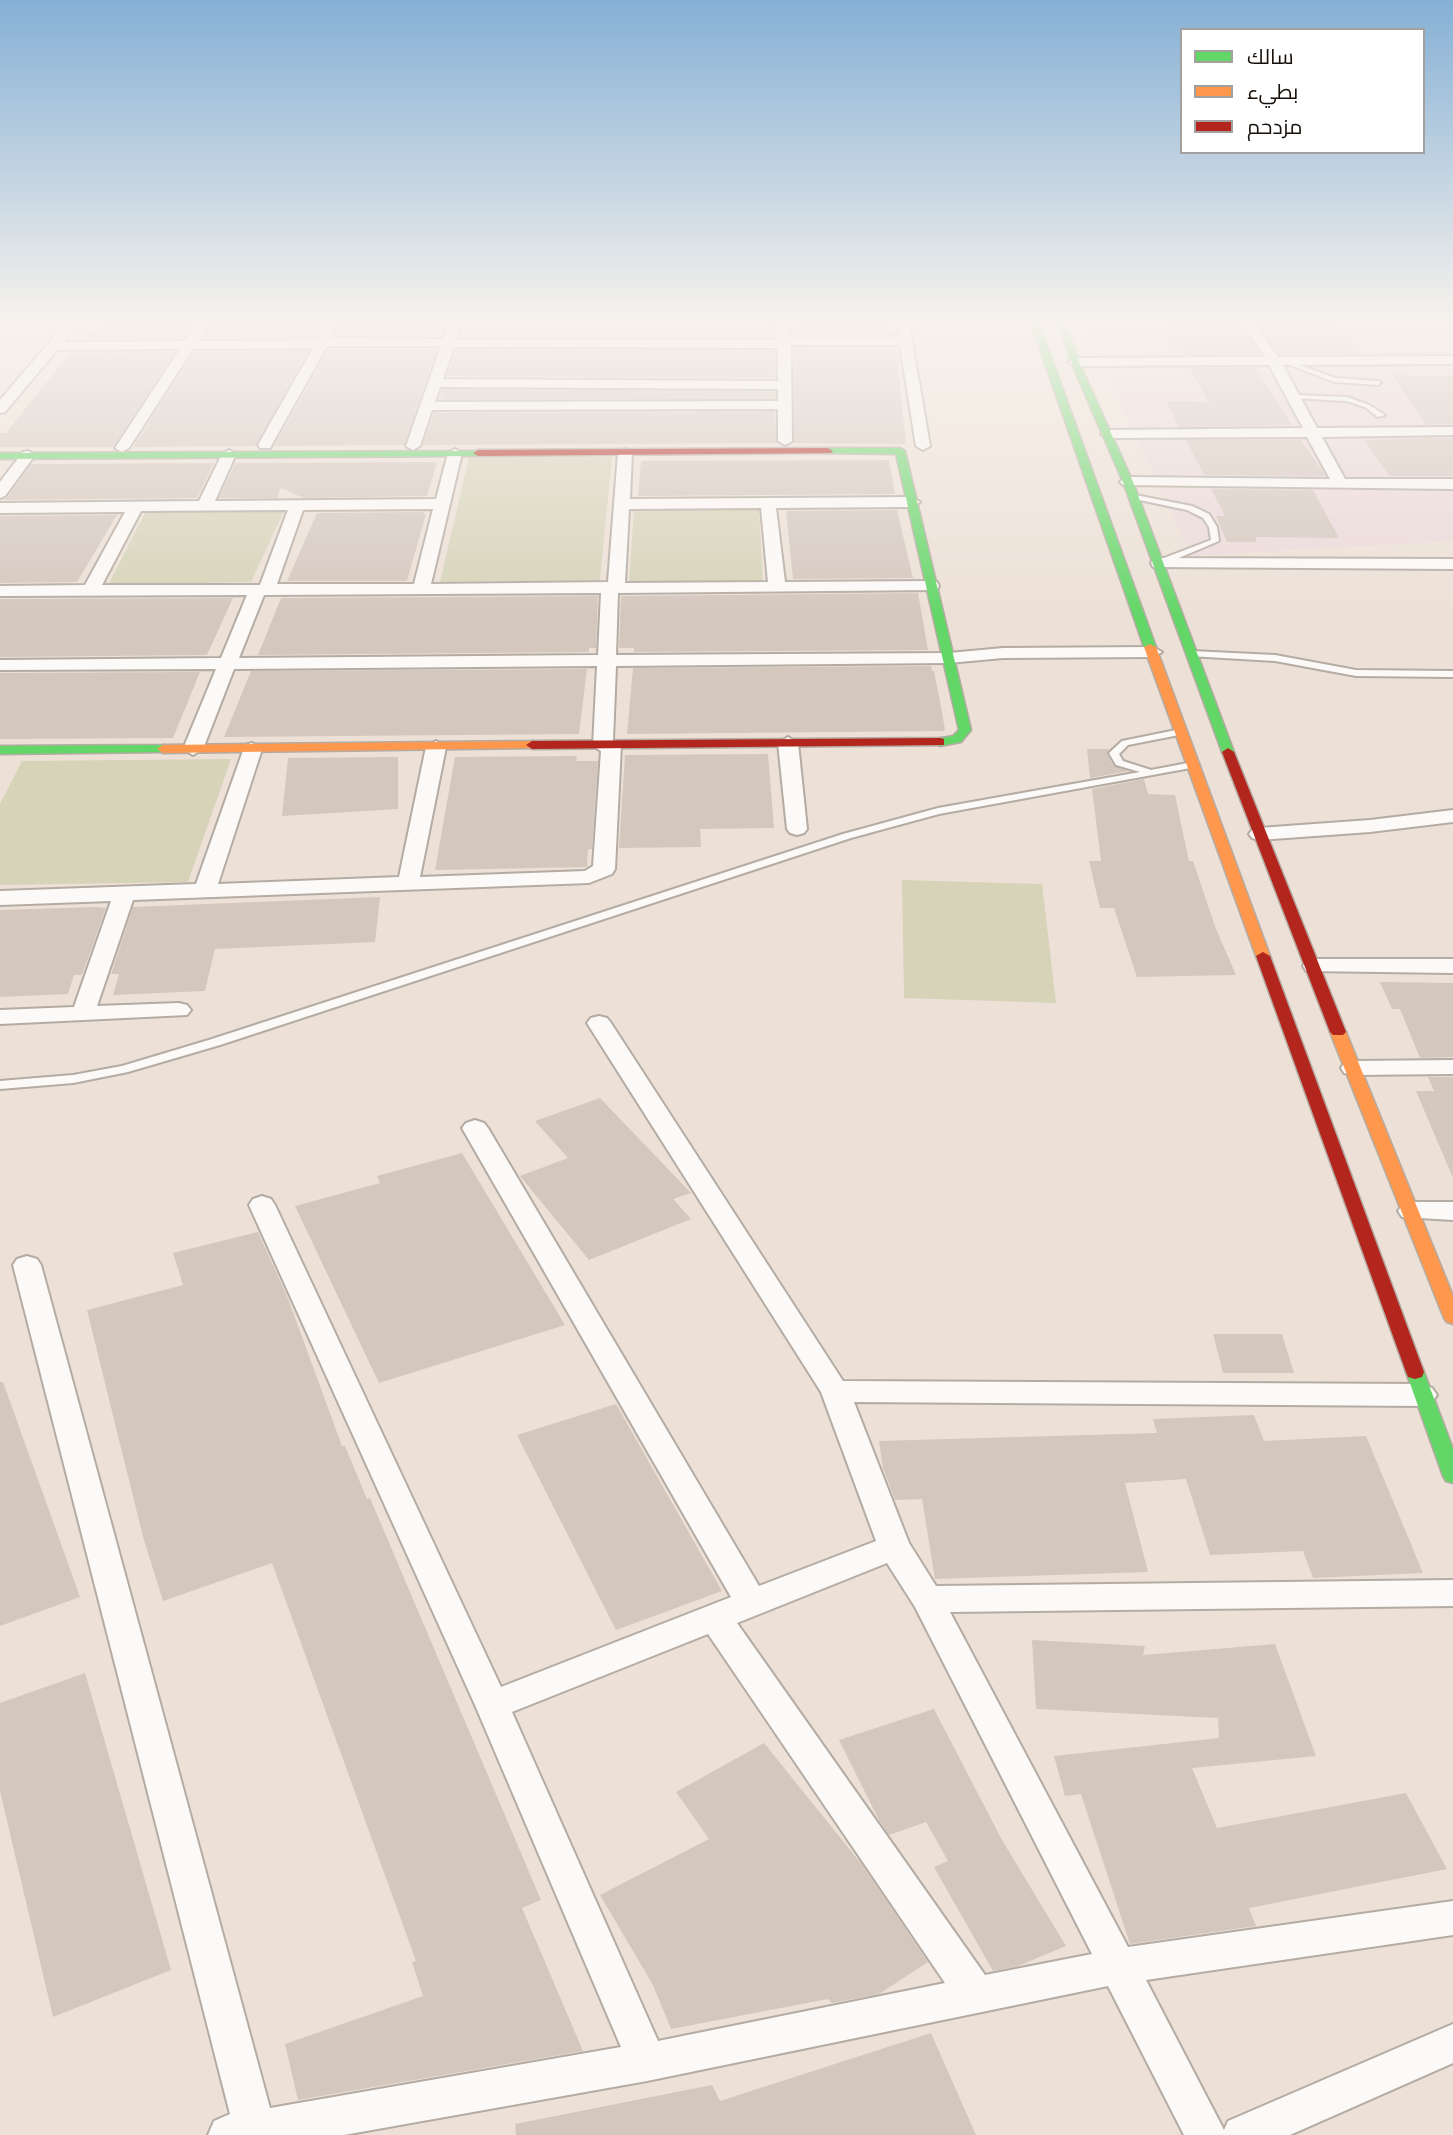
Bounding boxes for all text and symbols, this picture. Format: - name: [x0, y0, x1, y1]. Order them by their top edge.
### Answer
- legend: [1180, 28, 1425, 154]
- text: سالك: [1247, 43, 1294, 68]
- text: بطيء: [1247, 78, 1298, 103]
- text: مزدحم: [1247, 113, 1302, 138]

